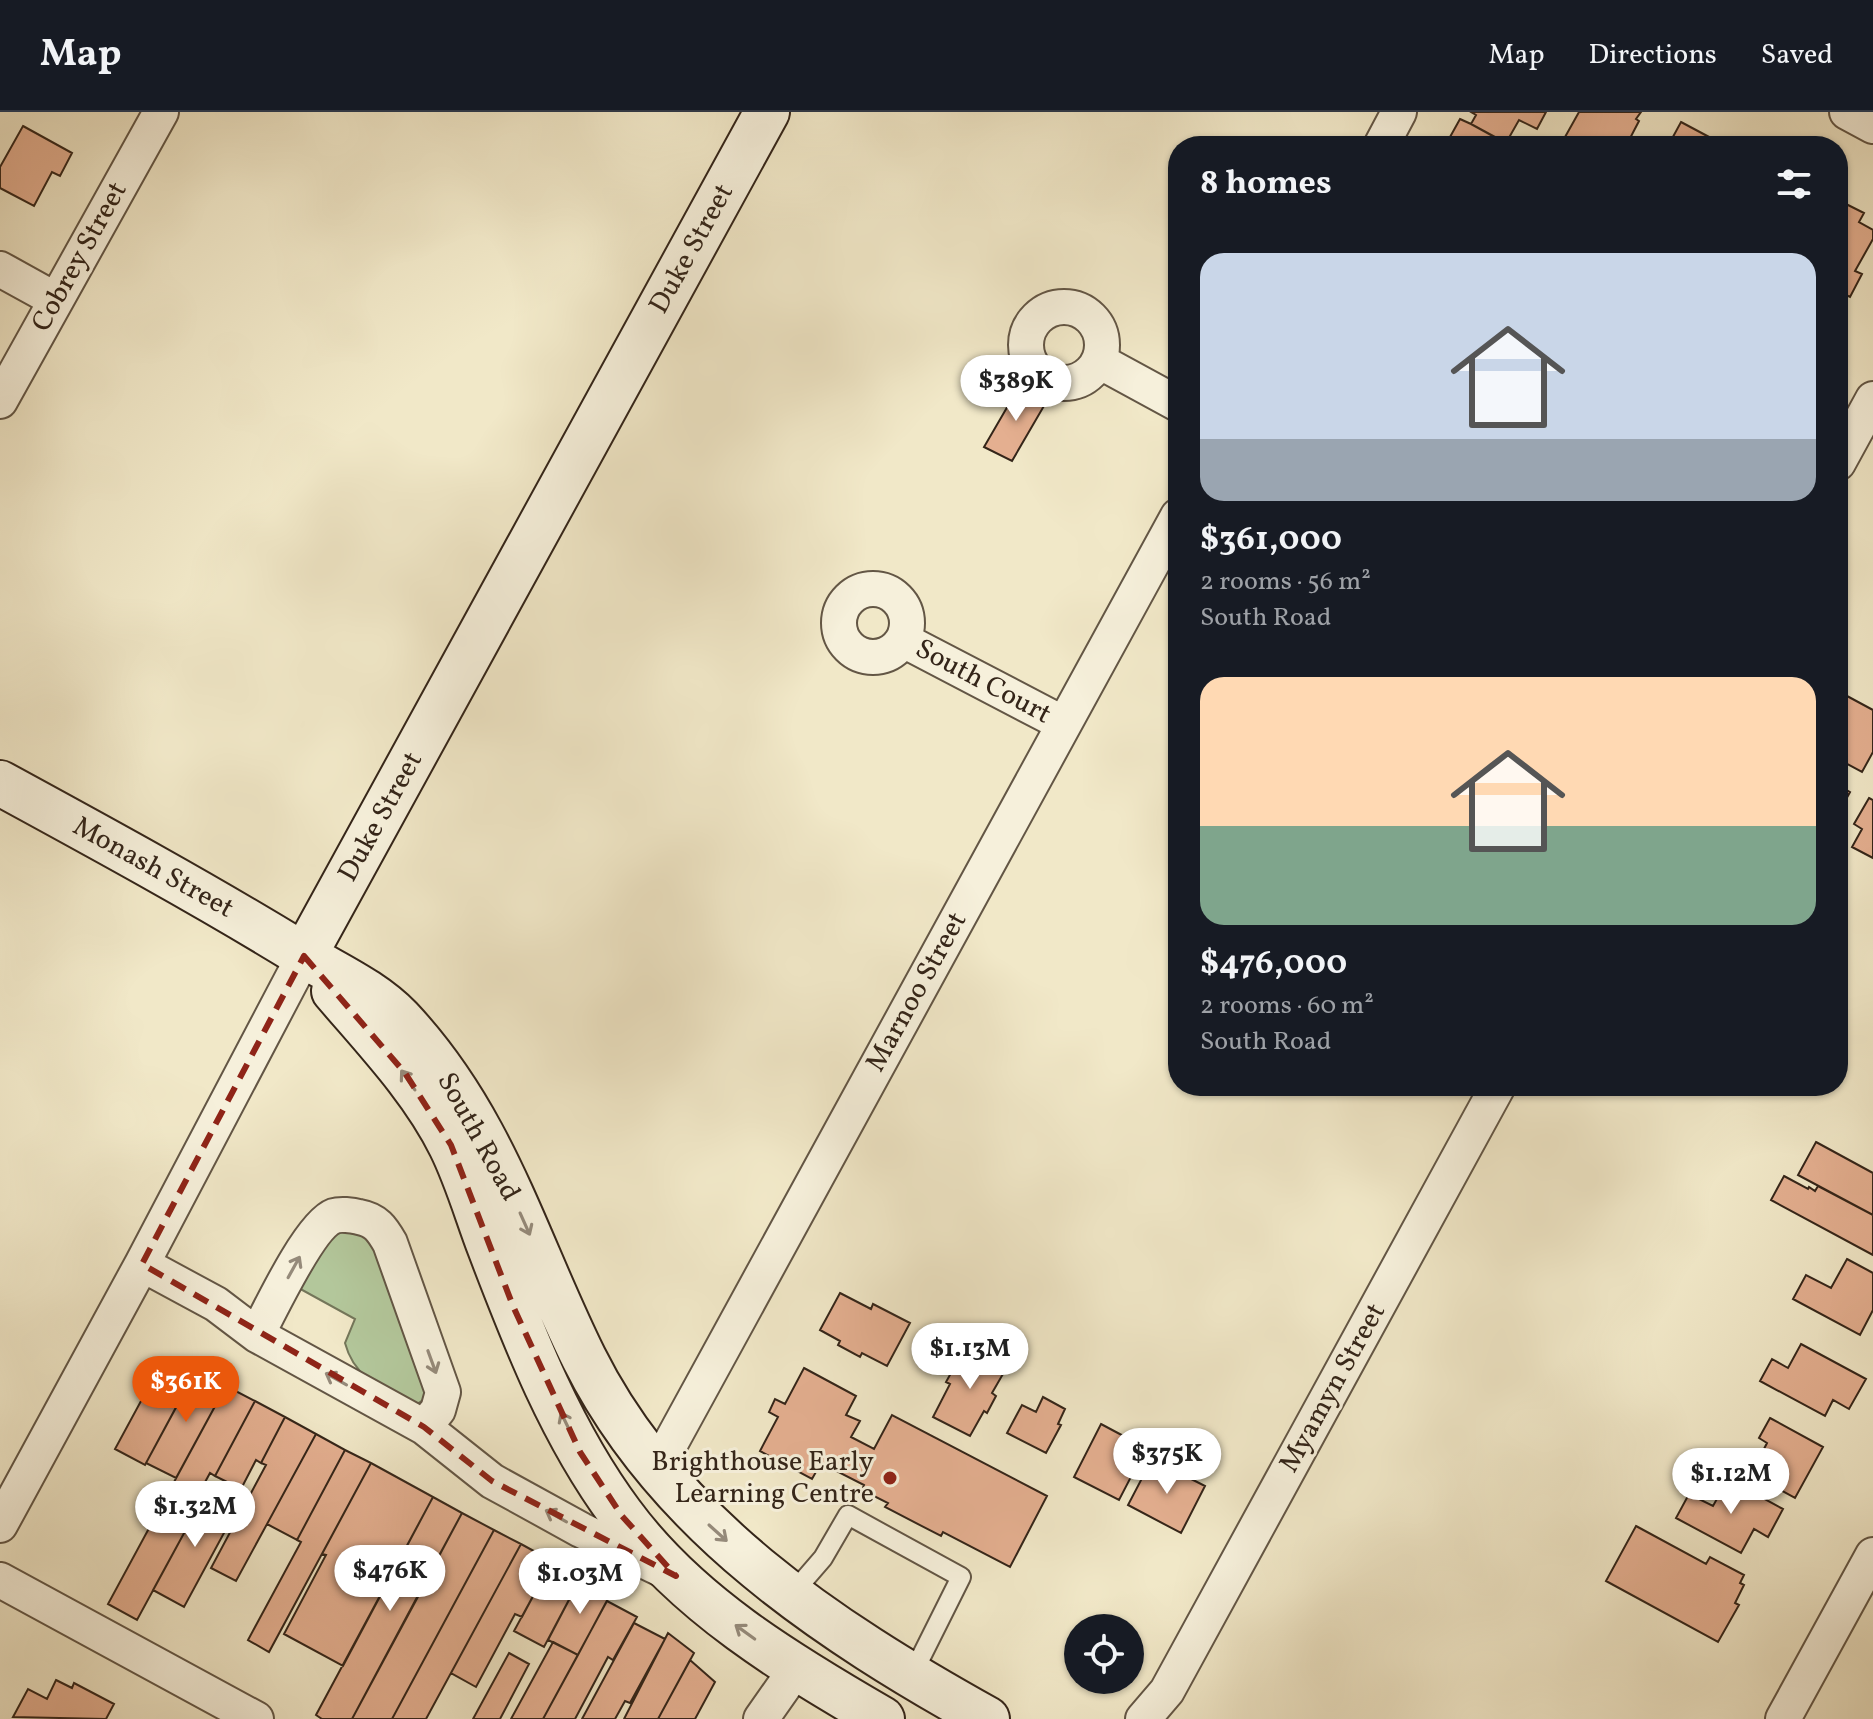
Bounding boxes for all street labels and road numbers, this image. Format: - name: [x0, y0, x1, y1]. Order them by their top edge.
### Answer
- street label: Cobrey Street: [23, 175, 137, 339]
- street label: Duke Street: [640, 177, 744, 321]
- street label: South Court: [908, 630, 1058, 734]
- street label: Duke Street: [329, 745, 433, 889]
- street label: Monash Street: [65, 808, 241, 928]
- street label: Marnoo Street: [857, 905, 977, 1079]
- street label: South Road: [427, 1066, 529, 1208]
- street label: Myamyn Street: [1270, 1296, 1396, 1480]

